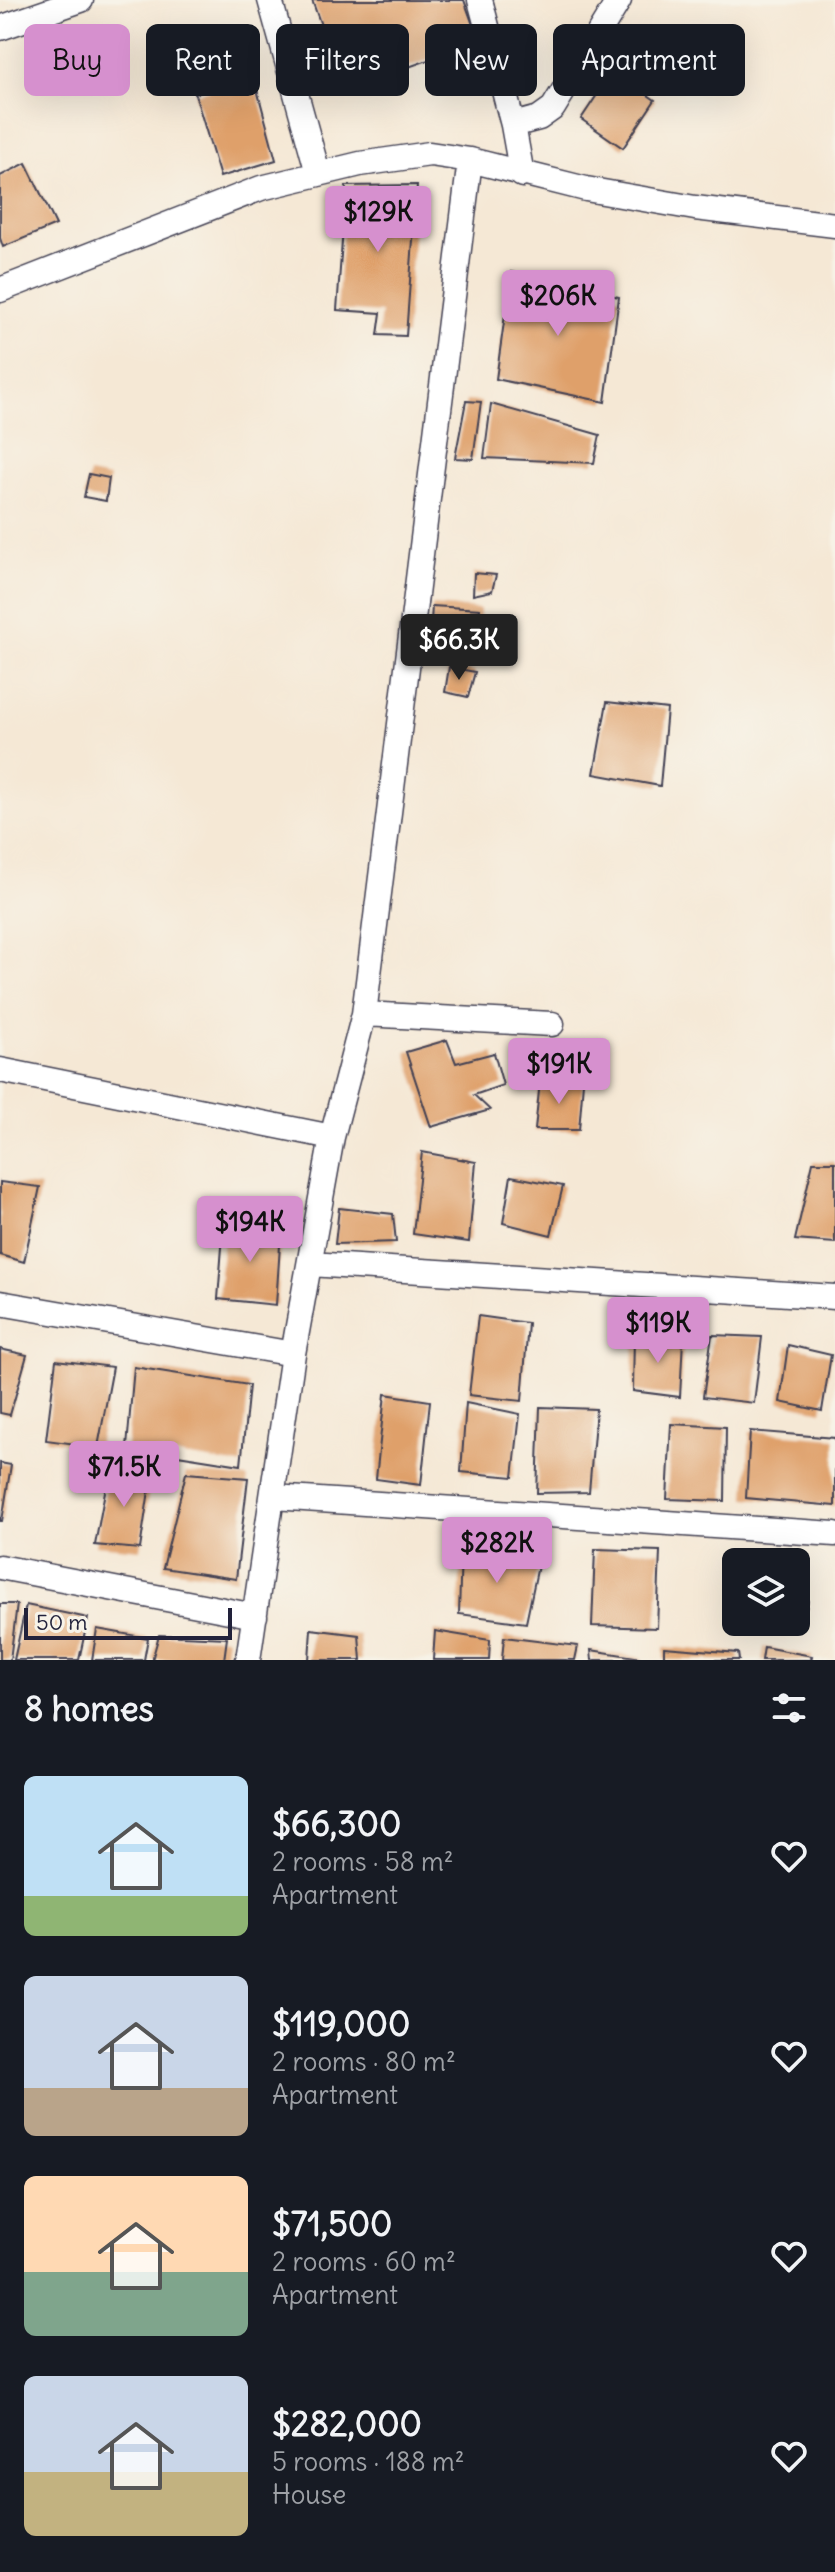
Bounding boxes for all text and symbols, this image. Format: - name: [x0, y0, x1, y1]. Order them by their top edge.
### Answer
- chip: Buy: [24, 24, 130, 96]
- chip: Rent: [146, 24, 260, 96]
- chip: Filters: [276, 24, 409, 96]
- chip: New: [425, 24, 537, 96]
- chip: Apartment: [553, 24, 745, 96]
- pin: $129K: [322, 186, 434, 254]
- text: $129K: [343, 195, 413, 228]
- pin: $206K: [502, 270, 614, 338]
- text: $206K: [520, 279, 596, 312]
- pin: $66.3K: [394, 614, 524, 682]
- text: $66.3K: [419, 623, 499, 656]
- pin: $191K: [503, 1038, 615, 1106]
- text: $191K: [526, 1047, 592, 1080]
- pin: $194K: [194, 1196, 306, 1264]
- text: $194K: [215, 1205, 285, 1238]
- pin: $119K: [602, 1297, 714, 1365]
- text: $119K: [625, 1306, 691, 1339]
- pin: $71.5K: [59, 1441, 189, 1509]
- text: $71.5K: [87, 1450, 161, 1483]
- pin: $282K: [441, 1517, 553, 1585]
- text: $282K: [460, 1526, 534, 1559]
- map controls: [722, 1548, 810, 1636]
- button: layers: [722, 1548, 810, 1636]
- scale bar: [24, 1604, 232, 1640]
- text: 50 m: [36, 1608, 88, 1636]
- icon: filters: [767, 1686, 811, 1730]
- text: 8 homes: [24, 1687, 154, 1730]
- text: $66,300: [272, 1802, 401, 1845]
- icon: home: [88, 1808, 184, 1904]
- icon: heart: [767, 1834, 811, 1878]
- text: 2 rooms · 58 m²: [272, 1845, 453, 1878]
- text: Apartment: [272, 1878, 398, 1911]
- text: $119,000: [272, 2002, 410, 2045]
- icon: home: [88, 2008, 184, 2104]
- icon: heart: [767, 2034, 811, 2078]
- text: 2 rooms · 80 m²: [272, 2045, 456, 2078]
- text: Apartment: [272, 2078, 398, 2111]
- text: $71,500: [272, 2202, 392, 2245]
- icon: home: [88, 2208, 184, 2304]
- icon: heart: [767, 2234, 811, 2278]
- text: 2 rooms · 60 m²: [272, 2245, 456, 2278]
- text: Apartment: [272, 2278, 398, 2311]
- text: $282,000: [272, 2402, 422, 2445]
- icon: home: [88, 2408, 184, 2504]
- icon: heart: [767, 2434, 811, 2478]
- text: 5 rooms · 188 m²: [272, 2445, 465, 2478]
- text: House: [272, 2478, 346, 2511]

